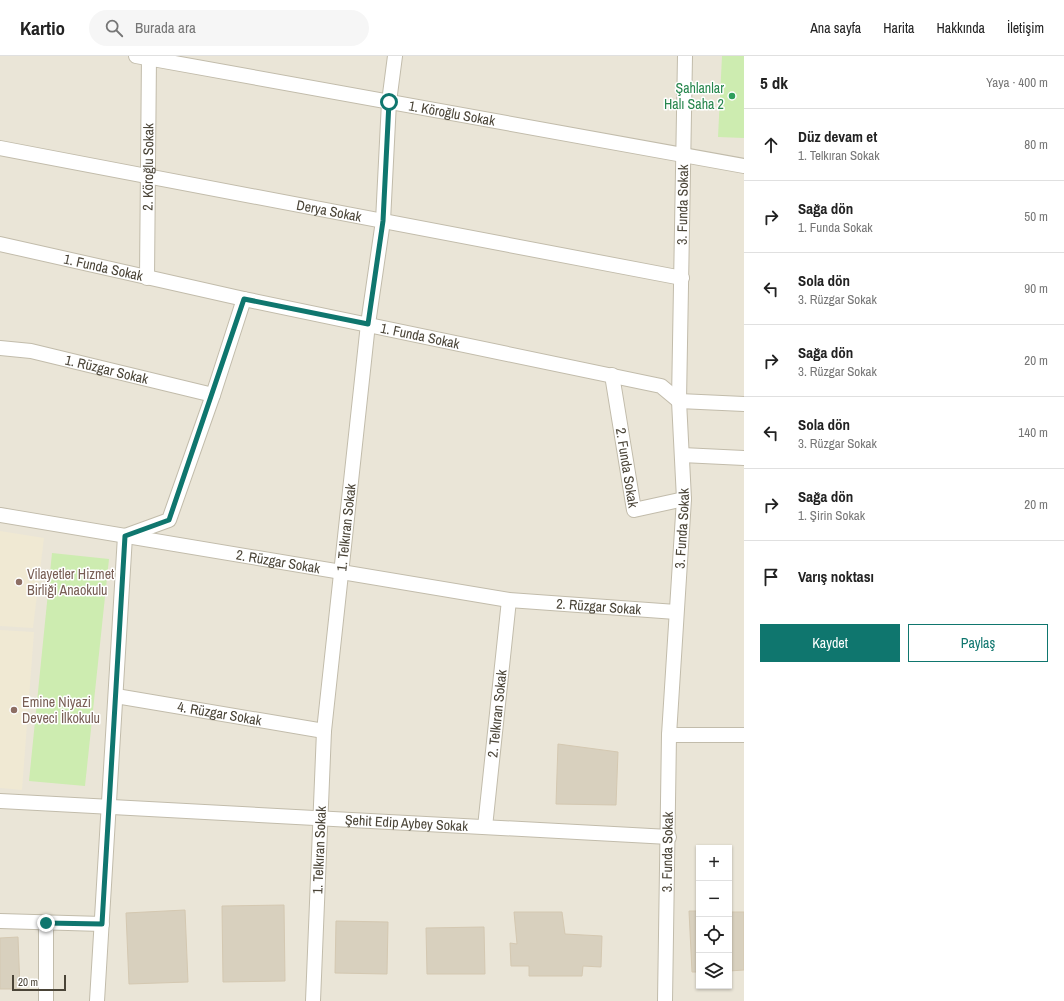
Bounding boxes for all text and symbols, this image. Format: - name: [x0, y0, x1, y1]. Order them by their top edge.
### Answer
- search box: [89, 10, 369, 46]
- text: Kartio: [20, 15, 65, 41]
- icon: search: [103, 17, 125, 39]
- text: Burada ara: [135, 17, 196, 38]
- text: Ana sayfa: [810, 19, 861, 37]
- text: Harita: [883, 19, 914, 37]
- text: Hakkında: [936, 19, 985, 37]
- text: İletişim: [1007, 19, 1044, 37]
- text: 5 dk: [760, 71, 788, 94]
- text: Yaya · 400 m: [986, 74, 1048, 91]
- place label: Şahlanlar Halı Saha 2: [664, 79, 724, 113]
- marker: Şahlanlar Halı Saha 2: [727, 91, 737, 101]
- route start: [380, 93, 398, 111]
- street label: 1. Köroğlu Sokak: [407, 96, 497, 130]
- street label: 2. Köroğlu Sokak: [139, 123, 157, 211]
- text: Düz devam et: [798, 126, 877, 147]
- icon: ahead: [760, 134, 782, 156]
- text: 80 m: [1024, 136, 1048, 153]
- text: 1. Telkıran Sokak: [798, 147, 880, 164]
- street label: 3. Funda Sokak: [673, 164, 692, 245]
- street label: Derya Sokak: [295, 196, 363, 226]
- text: Sağa dön: [798, 198, 853, 219]
- icon: right: [760, 206, 782, 228]
- text: 50 m: [1024, 208, 1048, 225]
- text: 1. Funda Sokak: [798, 219, 873, 236]
- street label: 1. Funda Sokak: [62, 250, 145, 285]
- text: Sola dön: [798, 270, 850, 291]
- icon: left: [760, 278, 782, 300]
- text: 90 m: [1024, 280, 1048, 297]
- text: 3. Rüzgar Sokak: [798, 291, 877, 308]
- street label: 1. Funda Sokak: [379, 319, 462, 353]
- text: Sağa dön: [798, 342, 853, 363]
- icon: right: [760, 350, 782, 372]
- street label: 1. Rüzgar Sokak: [63, 351, 150, 388]
- text: 20 m: [1024, 352, 1048, 369]
- text: 3. Rüzgar Sokak: [798, 363, 877, 380]
- text: Sola dön: [798, 414, 850, 435]
- icon: left: [760, 422, 782, 444]
- text: 140 m: [1018, 424, 1048, 441]
- street label: 2. Funda Sokak: [612, 427, 643, 509]
- text: 3. Rüzgar Sokak: [798, 435, 877, 452]
- street label: 1. Telkıran Sokak: [332, 482, 360, 572]
- text: Sağa dön: [798, 486, 853, 507]
- street label: 3. Funda Sokak: [671, 488, 693, 569]
- icon: right: [760, 494, 782, 516]
- text: 20 m: [1024, 496, 1048, 513]
- text: 1. Şirin Sokak: [798, 507, 865, 524]
- street label: 2. Rüzgar Sokak: [235, 546, 322, 577]
- place label: Vilayetler Hizmet Birliği Anaokulu: [27, 565, 114, 599]
- icon: arrive: [760, 566, 782, 588]
- text: Varış noktası: [798, 566, 874, 587]
- marker: Vilayetler Hizmet Birliği Anaokulu: [14, 577, 24, 587]
- street label: 2. Rüzgar Sokak: [556, 594, 642, 618]
- button: Kaydet: [760, 624, 900, 662]
- button: Paylaş: [908, 624, 1048, 662]
- street label: 2. Telkıran Sokak: [483, 669, 511, 758]
- place label: Emine Niyazi Deveci İlkokulu: [22, 693, 100, 727]
- street label: 4. Rüzgar Sokak: [176, 697, 263, 729]
- marker: Emine Niyazi Deveci İlkokulu: [9, 705, 19, 715]
- street label: 1. Telkıran Sokak: [308, 806, 330, 894]
- street label: Şehit Edip Aybey Sokak: [344, 811, 469, 835]
- street label: 3. Funda Sokak: [658, 811, 677, 892]
- map controls: [696, 845, 732, 989]
- button: +: [696, 845, 732, 881]
- button: −: [696, 881, 732, 917]
- route end: [37, 914, 55, 932]
- button: locate: [696, 917, 732, 953]
- button: layers: [696, 953, 732, 989]
- scale bar: [12, 973, 66, 992]
- text: 20 m: [18, 975, 38, 989]

